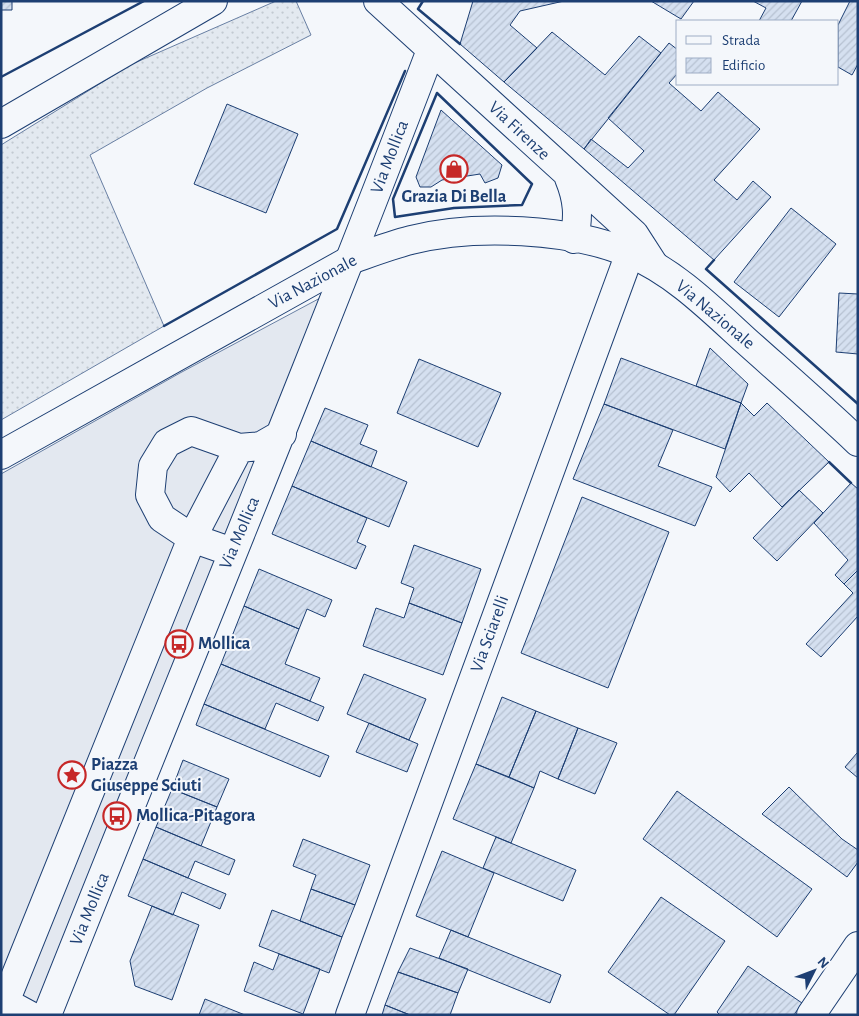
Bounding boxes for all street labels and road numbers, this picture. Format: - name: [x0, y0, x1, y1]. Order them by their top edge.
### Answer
- street label: Via Firenze: [485, 98, 553, 164]
- street label: Via Mollica: [368, 118, 412, 196]
- street label: Via Nazionale: [266, 251, 360, 313]
- street label: Via Nazionale: [672, 277, 758, 353]
- street label: Via Mollica: [217, 494, 263, 572]
- street label: Via Sciarelli: [468, 593, 512, 675]
- street label: Via Mollica: [67, 870, 113, 948]

